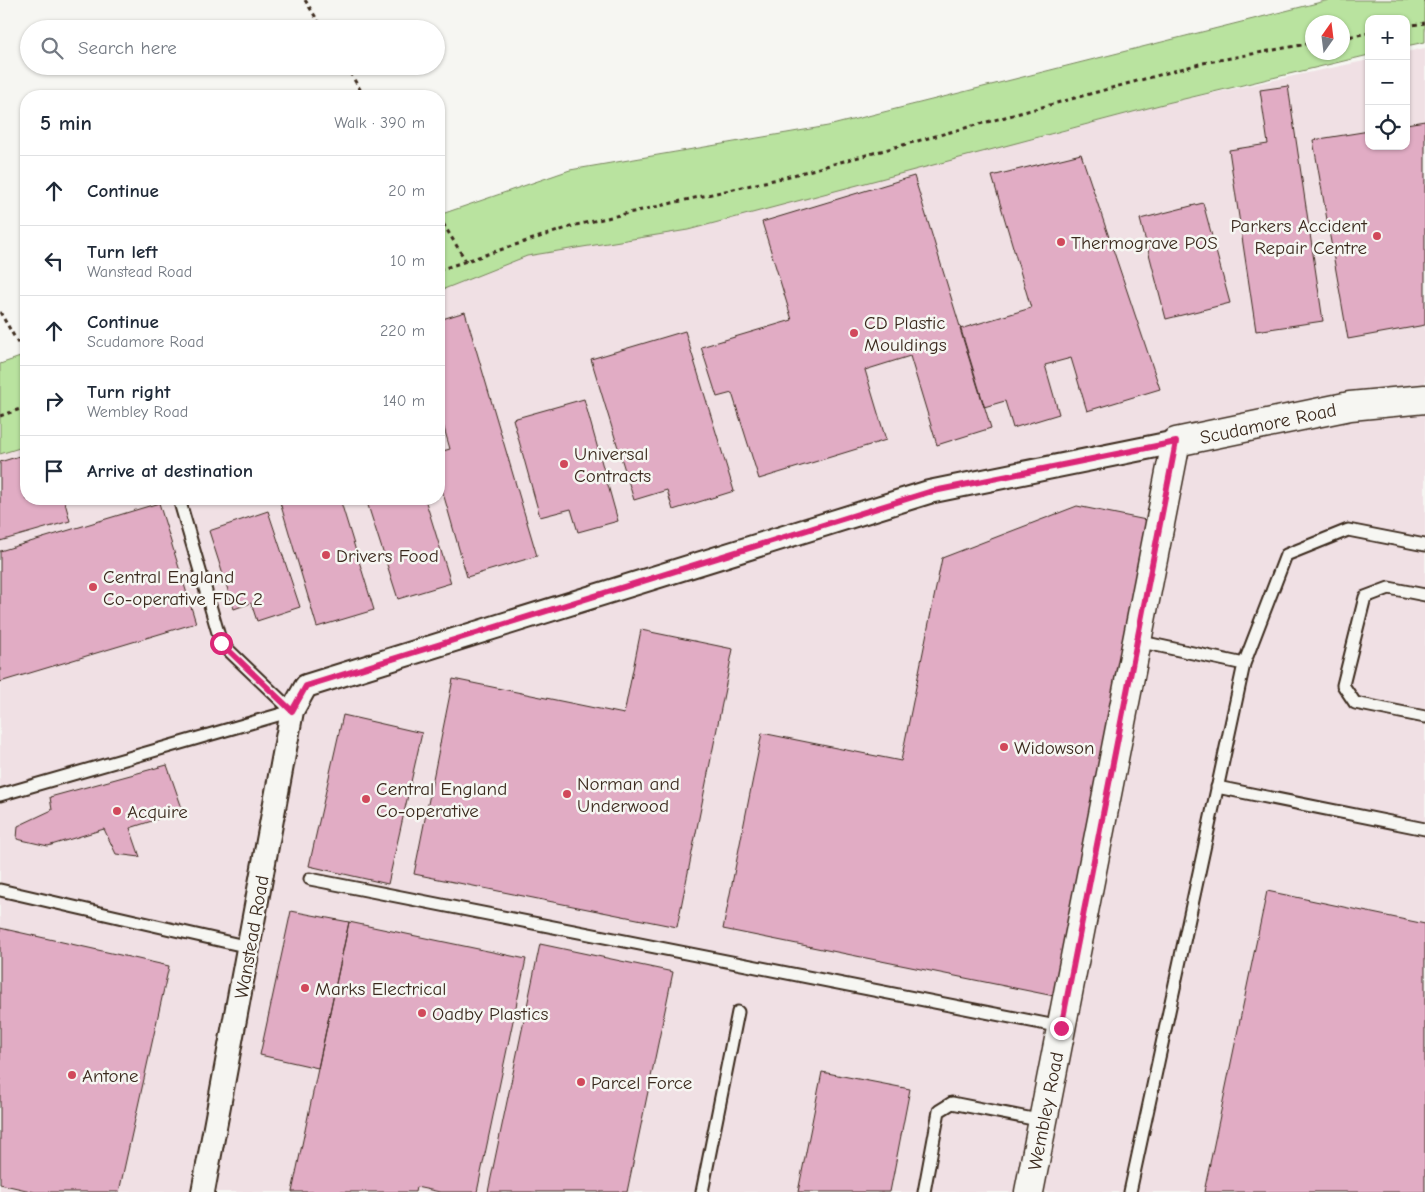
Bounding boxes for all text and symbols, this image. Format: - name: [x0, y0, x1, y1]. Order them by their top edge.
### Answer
- north arrow: [1305, 15, 1350, 60]
- map controls: [1365, 15, 1410, 150]
- button: +: [1365, 15, 1410, 60]
- search box: [20, 20, 445, 75]
- icon: search: [38, 34, 66, 62]
- text: Search here: [78, 37, 177, 59]
- button: −: [1365, 60, 1410, 105]
- button: locate: [1365, 105, 1410, 150]
- text: 5 min: [40, 111, 92, 135]
- text: Walk · 390 m: [334, 114, 425, 132]
- icon: ahead: [40, 177, 68, 205]
- text: Continue: [87, 180, 159, 202]
- text: 20 m: [388, 182, 425, 200]
- place label: Parkers Accident Repair Centre: [1231, 215, 1368, 259]
- marker: Parkers Accident Repair Centre: [1371, 230, 1383, 242]
- place label: Thermograve POS: [1071, 232, 1218, 254]
- marker: Thermograve POS: [1055, 236, 1067, 248]
- text: Turn left: [87, 241, 158, 263]
- icon: left: [40, 247, 68, 275]
- text: 10 m: [390, 252, 425, 270]
- text: Wanstead Road: [87, 263, 192, 281]
- text: Continue: [87, 311, 159, 333]
- place label: CD Plastic Mouldings: [864, 312, 947, 356]
- icon: ahead: [40, 317, 68, 345]
- text: 220 m: [380, 322, 425, 340]
- marker: CD Plastic Mouldings: [848, 327, 860, 339]
- text: Scudamore Road: [87, 333, 204, 351]
- text: Turn right: [87, 381, 171, 403]
- icon: right: [40, 387, 68, 415]
- text: 140 m: [383, 392, 425, 410]
- street label: Scudamore Road: [1198, 399, 1339, 449]
- text: Wembley Road: [87, 403, 188, 421]
- place label: Universal Contracts: [574, 443, 651, 487]
- icon: arrive: [40, 457, 68, 485]
- marker: Universal Contracts: [558, 458, 570, 470]
- text: Arrive at destination: [87, 460, 253, 482]
- place label: Drivers Food: [336, 545, 439, 567]
- marker: Drivers Food: [320, 549, 332, 561]
- place label: Central England Co-operative FDC 2: [103, 566, 263, 610]
- marker: Central England Co-operative FDC 2: [87, 581, 99, 593]
- route start: [210, 632, 233, 655]
- place label: Widowson: [1014, 737, 1095, 759]
- marker: Widowson: [998, 741, 1010, 753]
- place label: Norman and Underwood: [577, 773, 680, 817]
- place label: Central England Co-operative: [376, 778, 507, 822]
- marker: Norman and Underwood: [561, 788, 573, 800]
- marker: Central England Co-operative: [360, 793, 372, 805]
- place label: Acquire: [127, 801, 188, 823]
- marker: Acquire: [111, 805, 123, 817]
- street label: Wanstead Road: [230, 874, 274, 1001]
- place label: Marks Electrical: [315, 978, 446, 1000]
- marker: Marks Electrical: [299, 982, 311, 994]
- place label: Oadby Plastics: [432, 1003, 548, 1025]
- marker: Oadby Plastics: [416, 1007, 428, 1019]
- route end: [1050, 1017, 1073, 1040]
- street label: Wembley Road: [1024, 1050, 1068, 1172]
- place label: Antone: [82, 1065, 139, 1087]
- marker: Antone: [66, 1069, 78, 1081]
- place label: Parcel Force: [591, 1072, 692, 1094]
- marker: Parcel Force: [575, 1076, 587, 1088]

